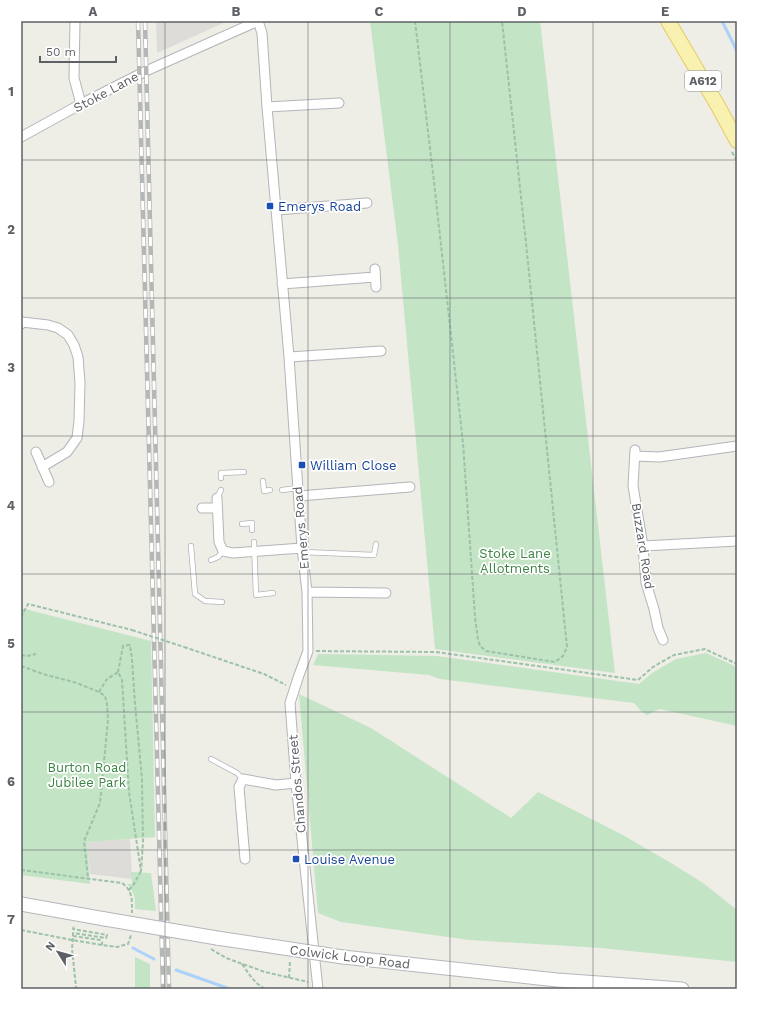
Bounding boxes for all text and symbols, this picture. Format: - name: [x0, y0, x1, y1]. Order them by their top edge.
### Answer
- text: A: [89, 4, 98, 19]
- text: B: [232, 4, 241, 19]
- text: C: [375, 4, 384, 19]
- text: D: [517, 4, 527, 19]
- text: E: [661, 4, 669, 19]
- scale bar: [40, 38, 116, 64]
- text: 50 m: [46, 45, 76, 59]
- street label: Stoke Lane: [71, 69, 141, 115]
- road number: A612: [685, 71, 721, 91]
- text: 1: [8, 84, 14, 99]
- place label: Emerys Road: [278, 199, 361, 214]
- marker: Emerys Road: [265, 201, 275, 211]
- text: 2: [7, 222, 15, 237]
- text: 3: [7, 360, 15, 375]
- place label: William Close: [310, 458, 397, 473]
- marker: William Close: [297, 460, 307, 470]
- street label: Emerys Road: [290, 486, 312, 570]
- text: 4: [7, 498, 16, 513]
- street label: Buzzard Road: [629, 502, 657, 590]
- park label: Stoke Lane Allotments: [479, 546, 551, 576]
- text: 5: [7, 636, 15, 651]
- street label: Chandos Street: [285, 734, 309, 834]
- park label: Burton Road Jubilee Park: [48, 760, 127, 790]
- text: 6: [7, 774, 15, 789]
- place label: Louise Avenue: [304, 852, 395, 867]
- marker: Louise Avenue: [291, 854, 301, 864]
- text: 7: [7, 912, 15, 927]
- north arrow: [38, 932, 78, 972]
- text: N: [43, 939, 58, 953]
- street label: Colwick Loop Road: [289, 942, 411, 972]

